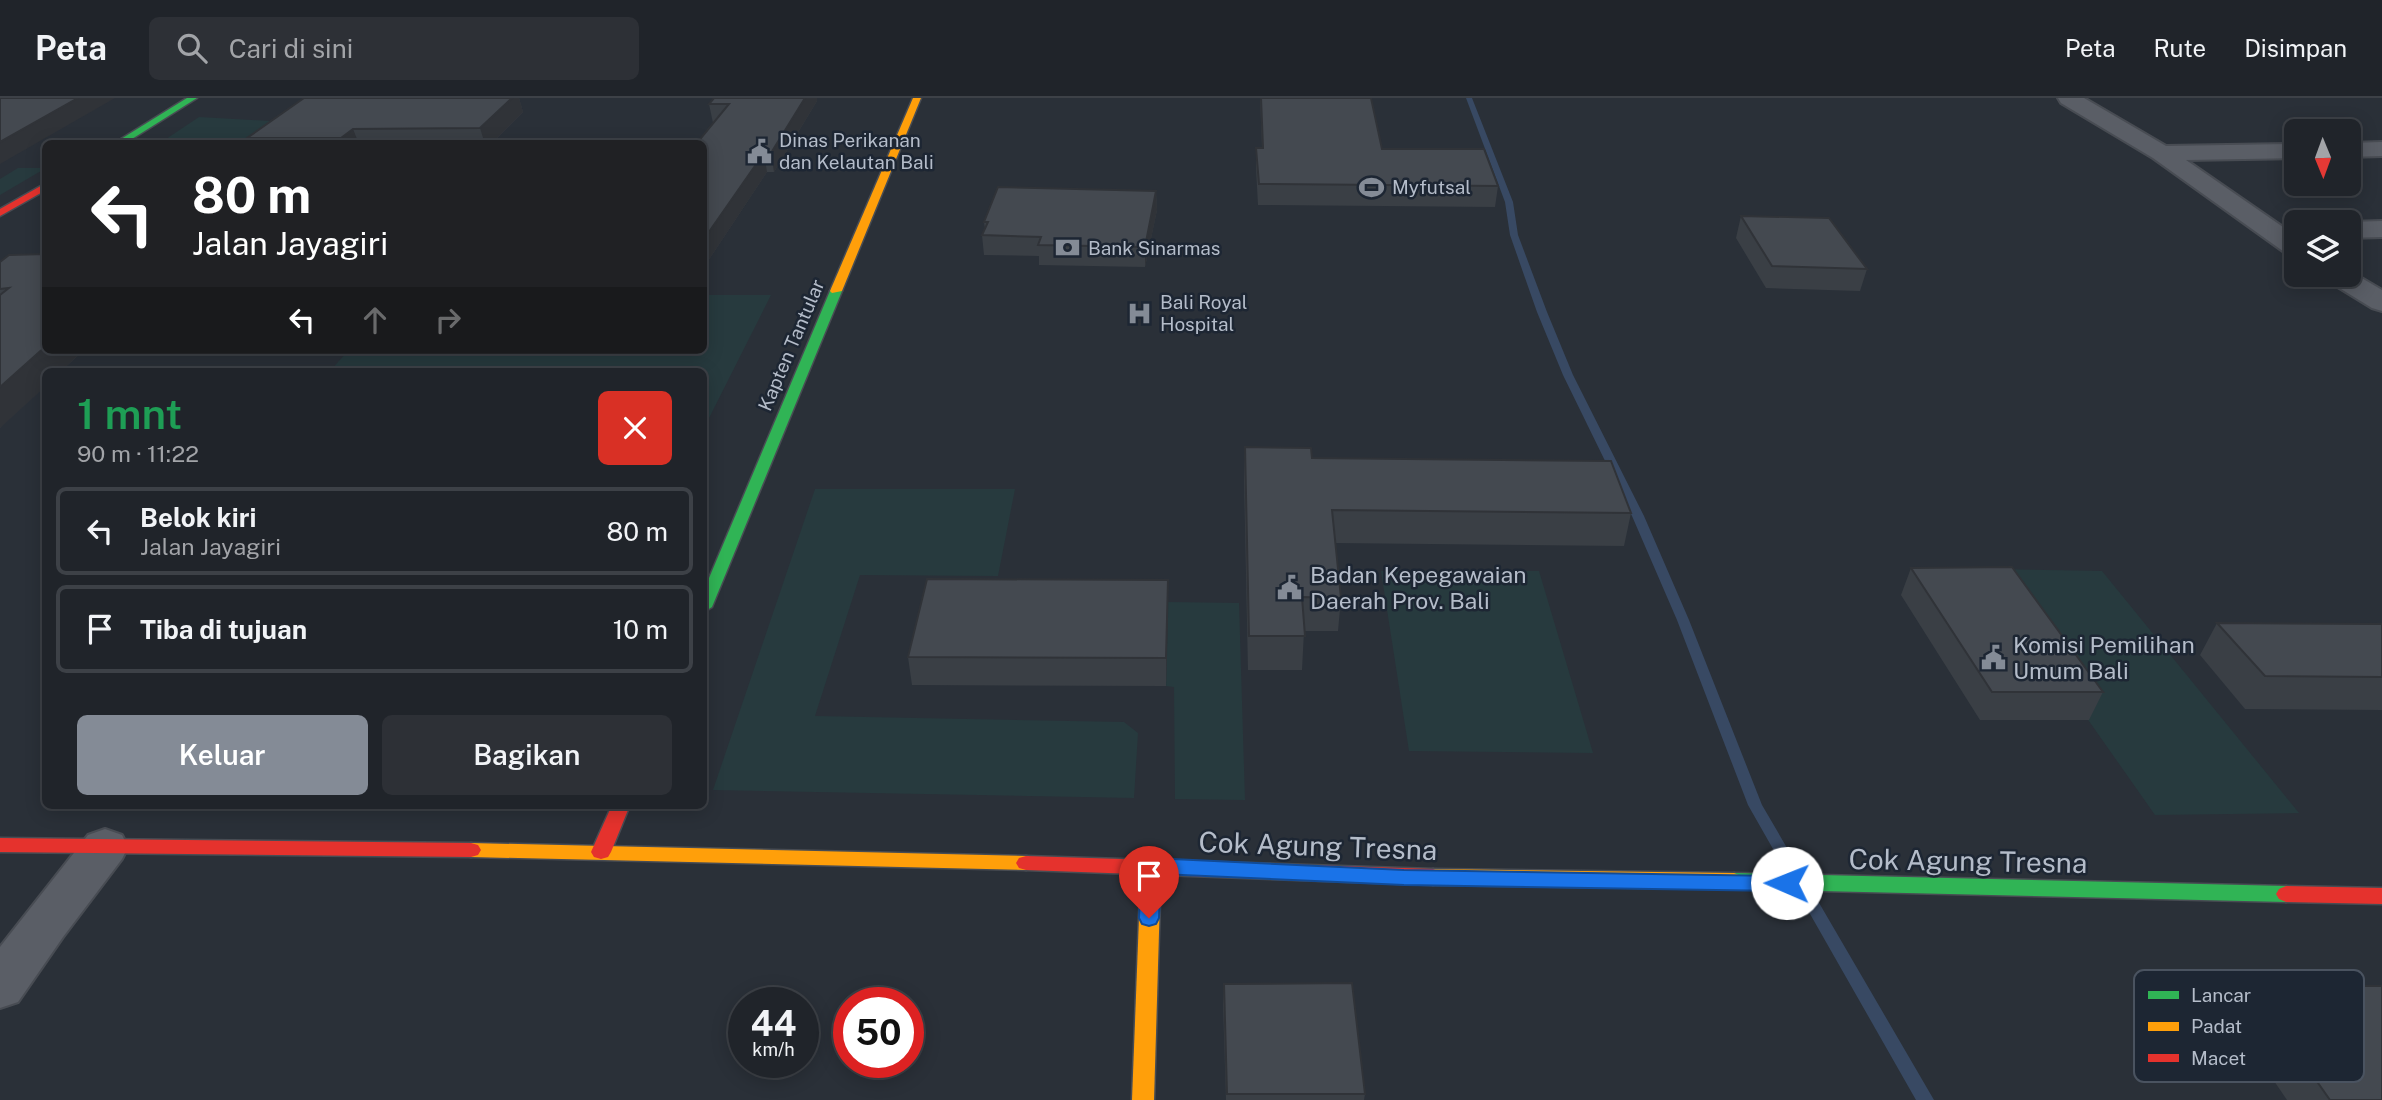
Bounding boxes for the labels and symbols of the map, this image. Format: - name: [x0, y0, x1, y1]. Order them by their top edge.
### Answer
- north arrow: [2284, 119, 2361, 196]
- place label: Dinas Perikanan dan Kelautan Bali: [779, 129, 934, 173]
- public building icon: Dinas Perikanan dan Kelautan Bali: [745, 137, 773, 165]
- sports icon: Myfutsal: [1358, 173, 1386, 201]
- place label: Myfutsal: [1392, 176, 1471, 198]
- bank icon: Bank Sinarmas: [1054, 234, 1082, 262]
- place label: Bank Sinarmas: [1088, 237, 1220, 259]
- street label: Kapten Tantular: [753, 276, 829, 414]
- place label: Bali Royal Hospital: [1160, 291, 1248, 335]
- hospital icon: Bali Royal Hospital: [1126, 299, 1154, 327]
- place label: Badan Kepegawaian Daerah Prov. Bali: [1310, 561, 1527, 614]
- public building icon: Badan Kepegawaian Daerah Prov. Bali: [1276, 574, 1304, 602]
- place label: Komisi Pemilihan Umum Bali: [2013, 631, 2195, 684]
- public building icon: Komisi Pemilihan Umum Bali: [1979, 644, 2007, 672]
- street label: Cok Agung Tresna: [1198, 825, 1438, 866]
- street label: Cok Agung Tresna: [1848, 842, 2088, 879]
- pin: [1119, 846, 1179, 918]
- position arrow: [1750, 846, 1824, 920]
- legend: [2134, 970, 2364, 1082]
- text: Lancar: [2191, 984, 2251, 1006]
- speed limit sign: 50: [833, 987, 924, 1078]
- text: Padat: [2191, 1015, 2242, 1037]
- text: Macet: [2191, 1047, 2246, 1069]

